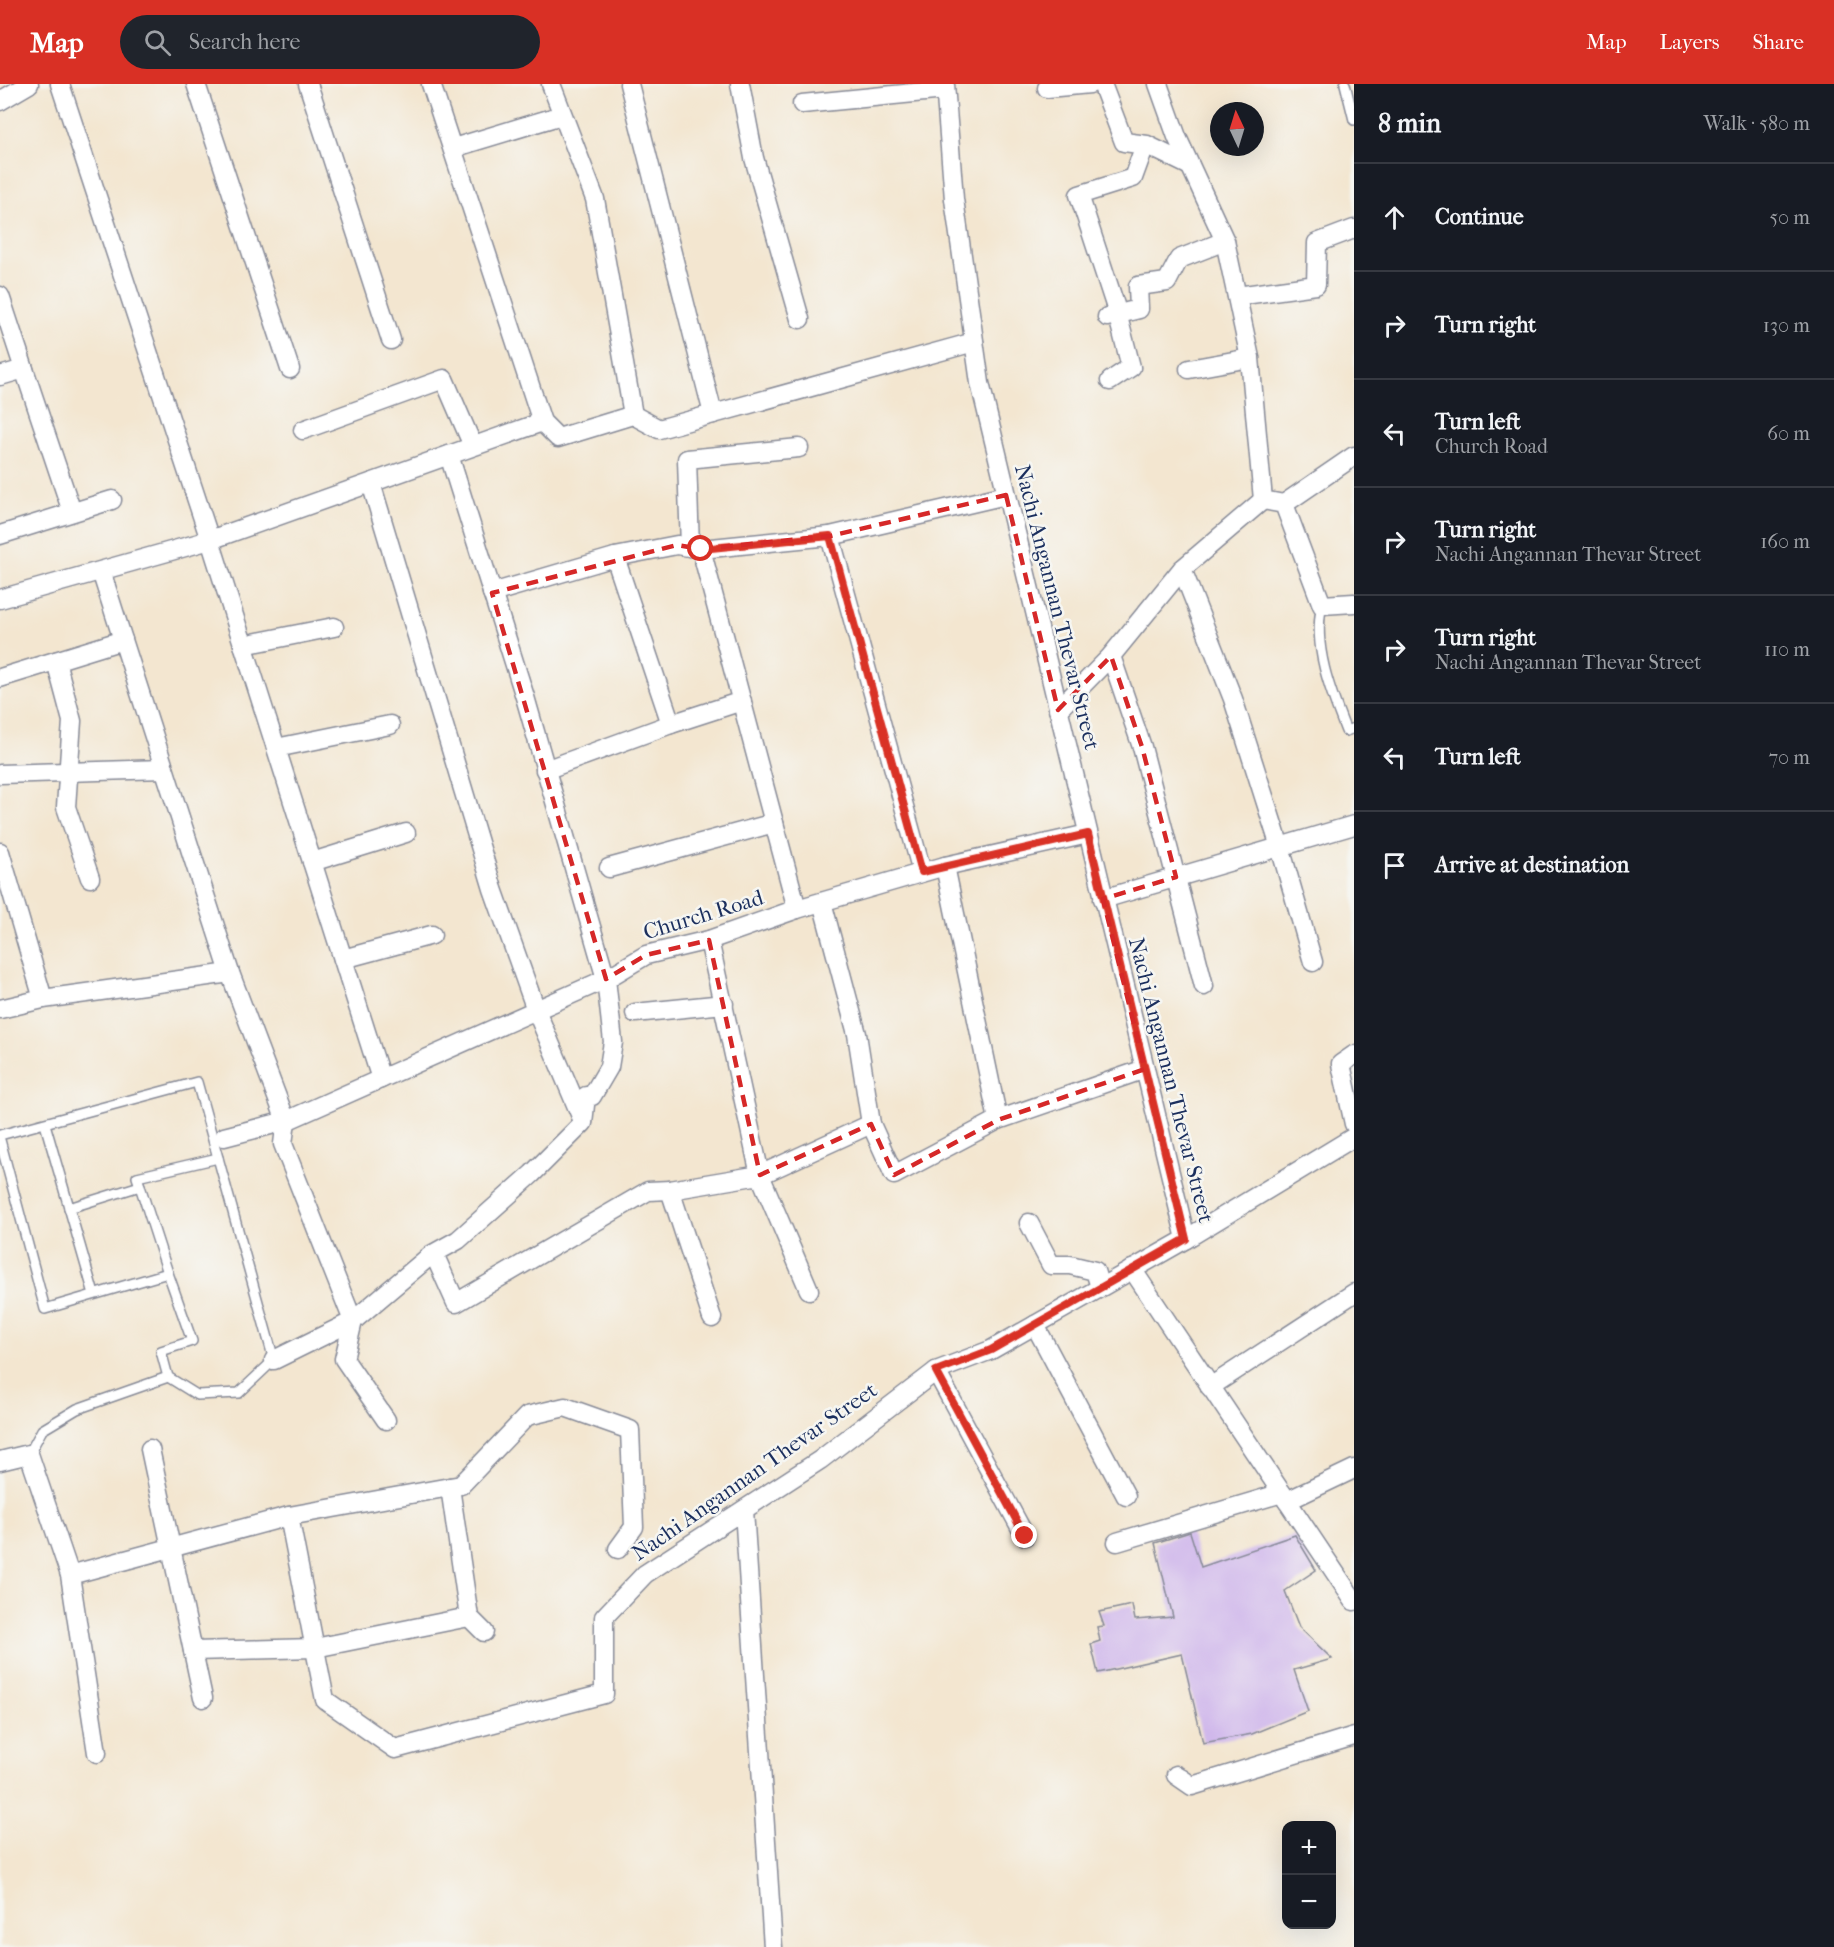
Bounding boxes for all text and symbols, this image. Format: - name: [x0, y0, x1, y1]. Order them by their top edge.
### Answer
- search box: [120, 15, 540, 69]
- text: Map: [30, 26, 84, 59]
- icon: search: [141, 26, 174, 59]
- text: Search here: [189, 29, 300, 55]
- text: Map: [1586, 30, 1627, 54]
- text: Layers: [1660, 30, 1719, 54]
- text: Share: [1752, 30, 1804, 54]
- north arrow: [1210, 102, 1264, 156]
- text: 8 min: [1378, 108, 1441, 139]
- text: Walk · 580 m: [1703, 112, 1810, 135]
- icon: ahead: [1378, 201, 1411, 234]
- text: Continue: [1435, 204, 1524, 230]
- text: 50 m: [1769, 206, 1810, 229]
- icon: right: [1378, 309, 1411, 342]
- text: Turn right: [1435, 312, 1536, 338]
- text: 130 m: [1763, 314, 1810, 337]
- text: Turn left: [1435, 409, 1521, 435]
- icon: left: [1378, 417, 1411, 450]
- text: 60 m: [1767, 422, 1810, 445]
- text: Church Road: [1435, 435, 1548, 458]
- street label: Nachi Angannan Thevar Street: [1009, 462, 1105, 753]
- text: Turn right: [1435, 517, 1536, 543]
- icon: right: [1378, 525, 1411, 558]
- text: 160 m: [1760, 530, 1810, 553]
- route start: [687, 535, 713, 561]
- text: Nachi Angannan Thevar Street: [1435, 543, 1701, 566]
- text: Turn right: [1435, 625, 1536, 651]
- icon: right: [1378, 633, 1411, 666]
- text: 110 m: [1764, 638, 1810, 661]
- text: Nachi Angannan Thevar Street: [1435, 651, 1701, 674]
- icon: left: [1378, 741, 1411, 774]
- text: Turn left: [1435, 744, 1521, 770]
- text: 70 m: [1768, 746, 1810, 769]
- icon: arrive: [1378, 849, 1411, 882]
- text: Arrive at destination: [1435, 852, 1629, 878]
- street label: Church Road: [640, 884, 767, 946]
- street label: Nachi Angannan Thevar Street: [1123, 935, 1219, 1226]
- street label: Nachi Angannan Thevar Street: [627, 1377, 882, 1567]
- route end: [1011, 1522, 1037, 1548]
- map controls: [1282, 1821, 1336, 1929]
- button: +: [1282, 1821, 1336, 1875]
- button: −: [1282, 1875, 1336, 1929]

